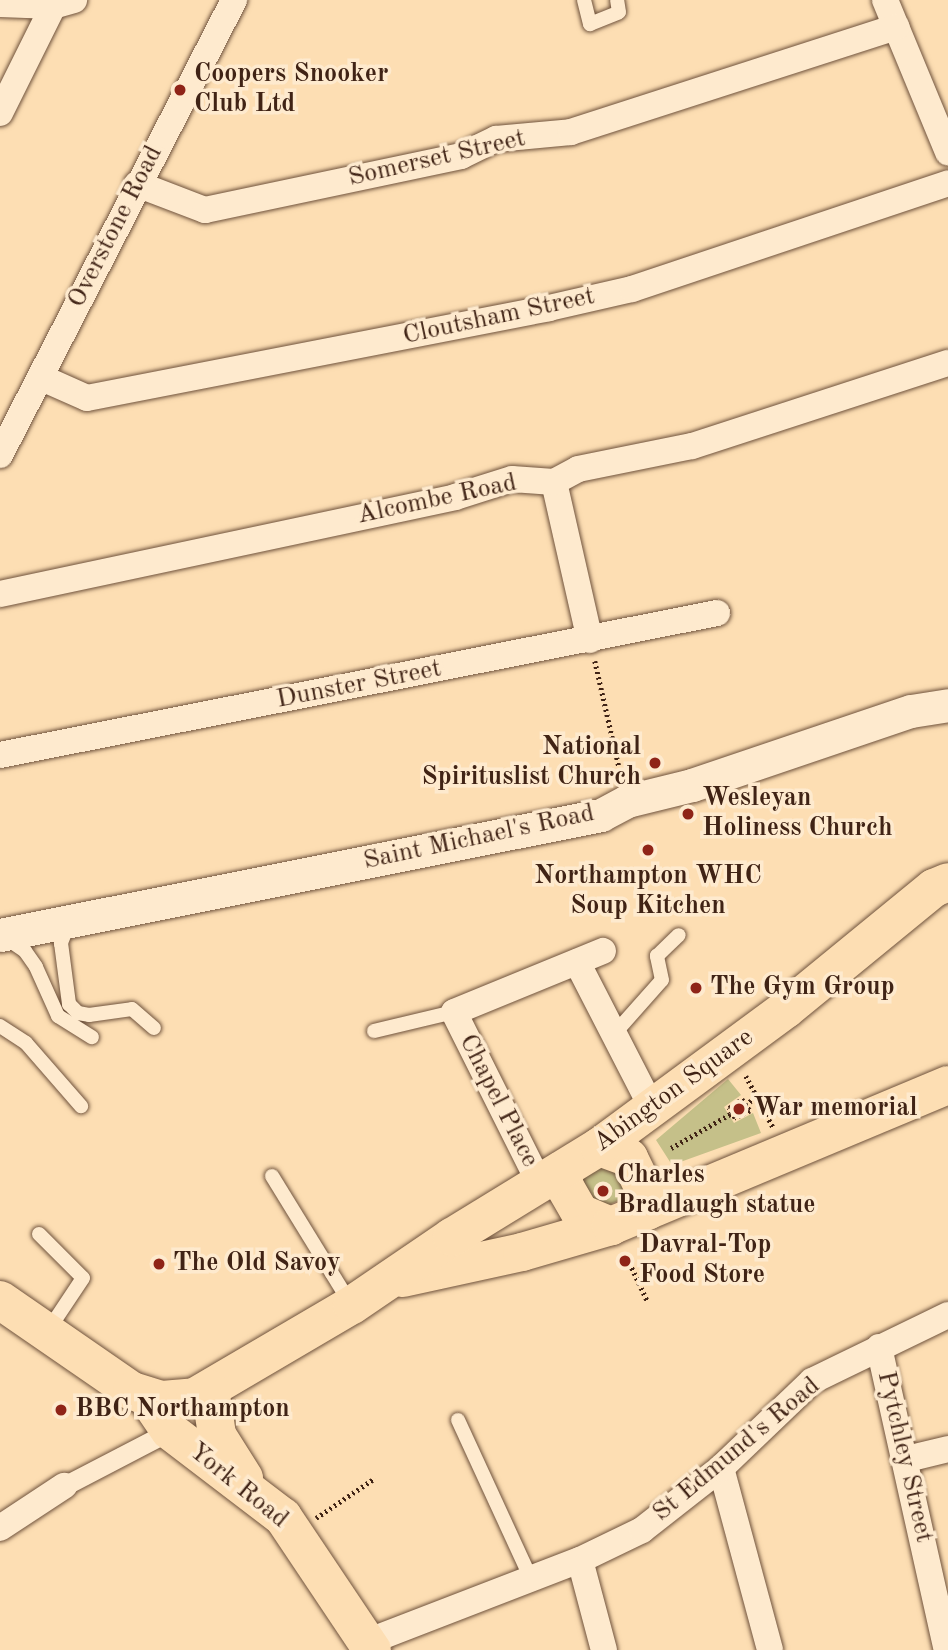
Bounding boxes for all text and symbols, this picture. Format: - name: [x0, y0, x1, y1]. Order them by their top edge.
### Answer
- place label: Coopers Snooker Club Ltd: [194, 59, 388, 120]
- marker: Coopers Snooker Club Ltd: [172, 82, 188, 98]
- street label: Somerset Street: [345, 123, 529, 195]
- street label: Overstone Road: [62, 141, 170, 313]
- street label: Cloutsham Street: [400, 281, 598, 353]
- street label: Alcombe Road: [354, 468, 520, 532]
- street label: Dunster Street: [274, 654, 444, 716]
- place label: National Spirituslist Church: [421, 732, 641, 794]
- marker: National Spirituslist Church: [647, 755, 663, 771]
- place label: Wesleyan Holiness Church: [702, 783, 893, 844]
- street label: Saint Michael's Road: [361, 798, 597, 878]
- marker: Wesleyan Holiness Church: [680, 806, 696, 822]
- marker: Northampton WHC Soup Kitchen: [640, 842, 656, 858]
- place label: Northampton WHC Soup Kitchen: [534, 861, 762, 922]
- place label: The Gym Group: [710, 972, 895, 1004]
- marker: The Gym Group: [688, 980, 704, 996]
- street label: Abington Square: [588, 1023, 760, 1159]
- street label: Chapel Place: [451, 1029, 545, 1173]
- place label: War memorial: [753, 1093, 917, 1125]
- marker: War memorial: [731, 1101, 747, 1117]
- place label: Charles Bradlaugh statue: [617, 1160, 816, 1222]
- marker: Charles Bradlaugh statue: [595, 1183, 611, 1199]
- place label: Davral-Top Food Store: [639, 1230, 771, 1292]
- place label: The Old Savoy: [173, 1248, 341, 1280]
- marker: Davral-Top Food Store: [617, 1253, 633, 1269]
- marker: The Old Savoy: [151, 1256, 167, 1272]
- street label: Pytchley Street: [869, 1368, 939, 1546]
- street label: St Edmund's Road: [647, 1371, 827, 1529]
- place label: BBC Northampton: [75, 1394, 290, 1426]
- marker: BBC Northampton: [53, 1402, 69, 1418]
- street label: York Road: [182, 1436, 294, 1536]

